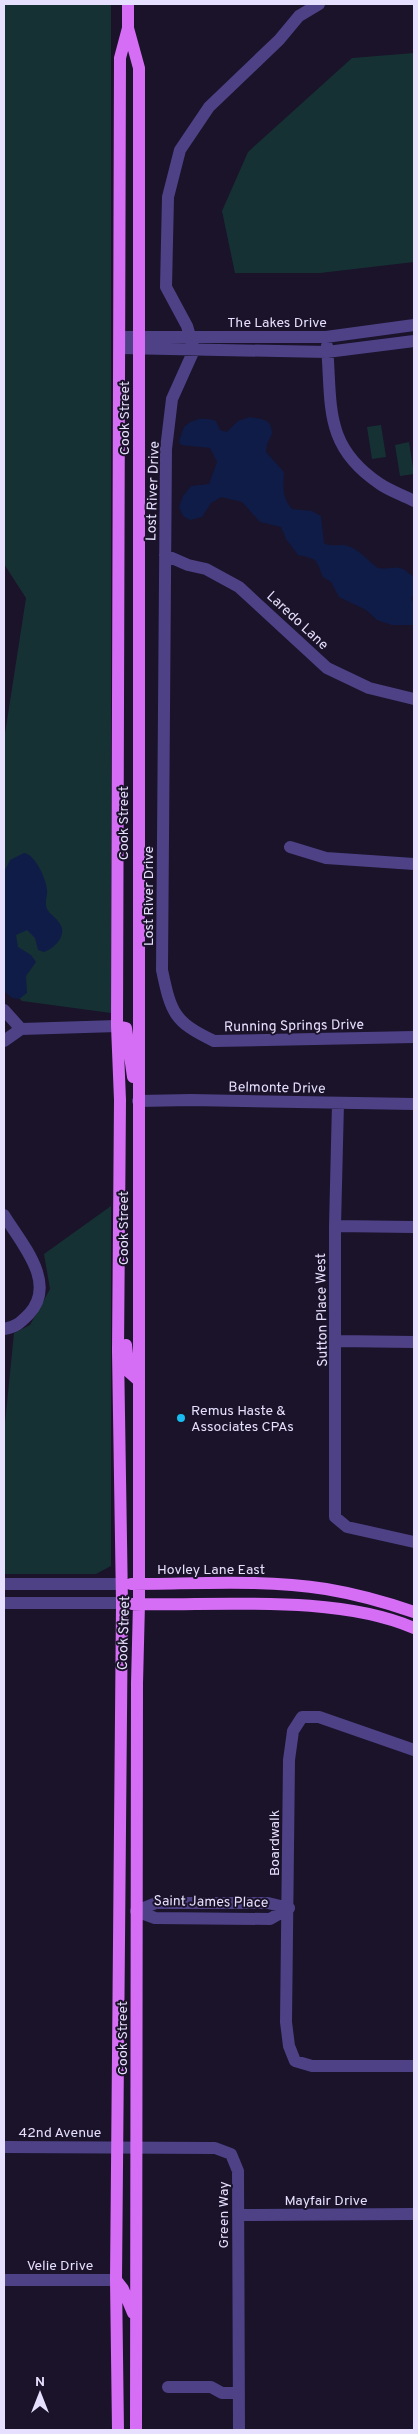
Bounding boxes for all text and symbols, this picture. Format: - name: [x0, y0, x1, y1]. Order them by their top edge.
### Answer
- street label: The Lakes Drive: [227, 315, 327, 332]
- street label: Cook Street: [117, 381, 134, 455]
- street label: Lost River Drive: [143, 441, 164, 541]
- street label: Laredo Lane: [263, 588, 331, 654]
- street label: Cook Street: [116, 786, 133, 860]
- street label: Lost River Drive: [141, 846, 158, 946]
- street label: Running Springs Drive: [224, 1017, 364, 1036]
- street label: Belmonte Drive: [228, 1079, 326, 1098]
- street label: Cook Street: [116, 1191, 133, 1265]
- street label: Sutton Place West: [313, 1253, 332, 1367]
- place label: Remus Haste & Associates CPAs: [191, 1403, 294, 1436]
- marker: Remus Haste & Associates CPAs: [175, 1412, 187, 1424]
- street label: Hovley Lane East: [157, 1562, 265, 1579]
- street label: Cook Street: [115, 1596, 134, 1670]
- street label: Boardwalk: [267, 1810, 284, 1876]
- street label: Saint James Place: [153, 1893, 269, 1912]
- street label: Cook Street: [115, 2001, 132, 2075]
- street label: 42nd Avenue: [19, 2125, 101, 2142]
- street label: Green Way: [216, 2181, 233, 2249]
- street label: Mayfair Drive: [284, 2193, 368, 2210]
- street label: Velie Drive: [27, 2258, 93, 2275]
- north arrow: [15, 2369, 65, 2419]
- text: N: [35, 2374, 45, 2391]

